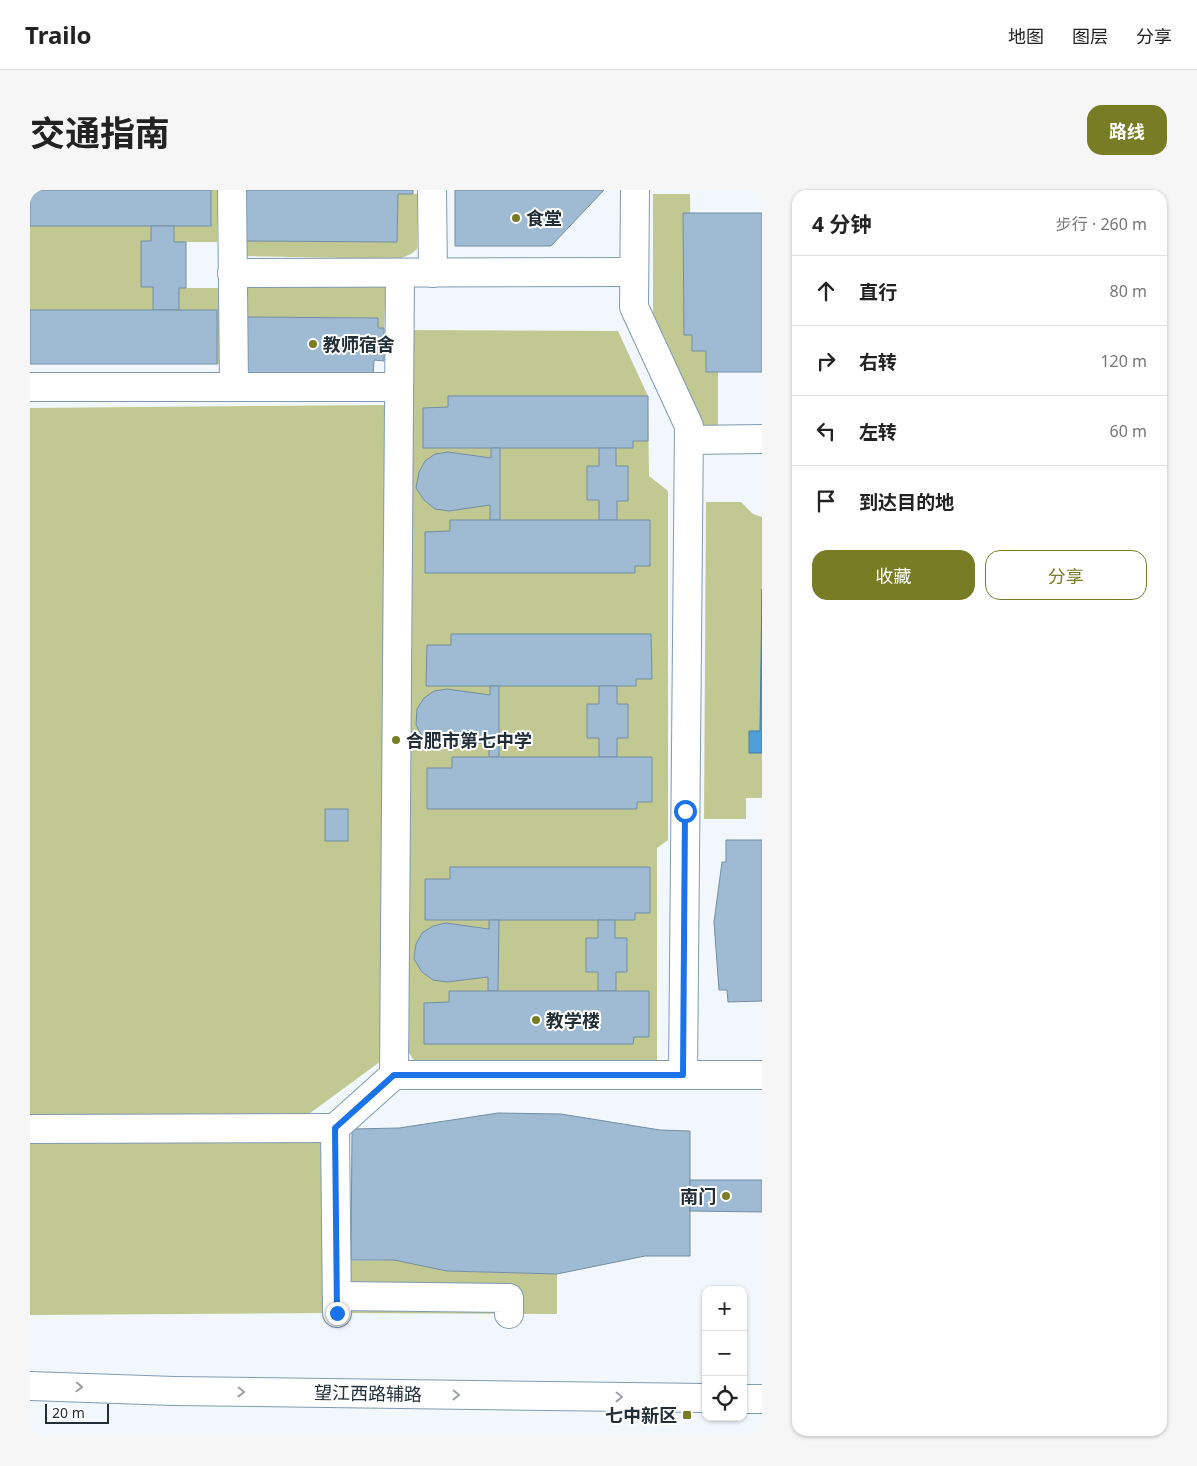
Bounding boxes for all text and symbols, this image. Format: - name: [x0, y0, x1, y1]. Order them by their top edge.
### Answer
- text: Trailo: [25, 18, 92, 51]
- text: 地图: [1008, 24, 1044, 48]
- text: 图层: [1072, 24, 1108, 48]
- text: 分享: [1136, 24, 1172, 48]
- button: 路线: [1087, 105, 1167, 155]
- text: 交通指南: [30, 109, 170, 156]
- place label: 食堂: [526, 206, 562, 230]
- text: 4 分钟: [812, 210, 871, 238]
- marker: 食堂: [510, 212, 522, 224]
- text: 步行 · 260 m: [1056, 213, 1147, 235]
- icon: ahead: [812, 277, 840, 305]
- text: 直行: [859, 279, 897, 305]
- text: 80 m: [1110, 280, 1147, 302]
- place label: 教师宿舍: [323, 332, 395, 356]
- marker: 教师宿舍: [307, 338, 319, 350]
- icon: right: [812, 347, 840, 375]
- text: 右转: [859, 349, 897, 375]
- text: 120 m: [1100, 350, 1147, 372]
- icon: left: [812, 417, 840, 445]
- text: 左转: [859, 419, 897, 445]
- text: 60 m: [1110, 420, 1147, 442]
- icon: arrive: [812, 487, 840, 515]
- text: 到达目的地: [859, 489, 954, 515]
- button: 收藏: [812, 550, 975, 600]
- button: 分享: [985, 550, 1147, 600]
- place label: 合肥市第七中学: [406, 728, 532, 752]
- marker: 合肥市第七中学: [390, 734, 402, 746]
- route start: [674, 800, 697, 823]
- place label: 教学楼: [546, 1008, 600, 1032]
- marker: 教学楼: [530, 1014, 542, 1026]
- place label: 南门: [680, 1184, 716, 1208]
- marker: 南门: [720, 1190, 732, 1202]
- map controls: [702, 1286, 747, 1421]
- button: +: [702, 1286, 747, 1331]
- route end: [326, 1302, 349, 1325]
- button: −: [702, 1331, 747, 1376]
- button: locate: [702, 1376, 747, 1421]
- street label: 望江西路辅路: [314, 1380, 422, 1406]
- one-way arrow: [75, 1382, 83, 1393]
- one-way arrow: [237, 1386, 245, 1397]
- one-way arrow: [452, 1390, 460, 1400]
- one-way arrow: [615, 1392, 623, 1402]
- scale bar: [45, 1401, 109, 1424]
- text: 20 m: [52, 1403, 85, 1422]
- place label: 七中新区: [605, 1403, 677, 1427]
- marker: 七中新区: [681, 1409, 693, 1421]

